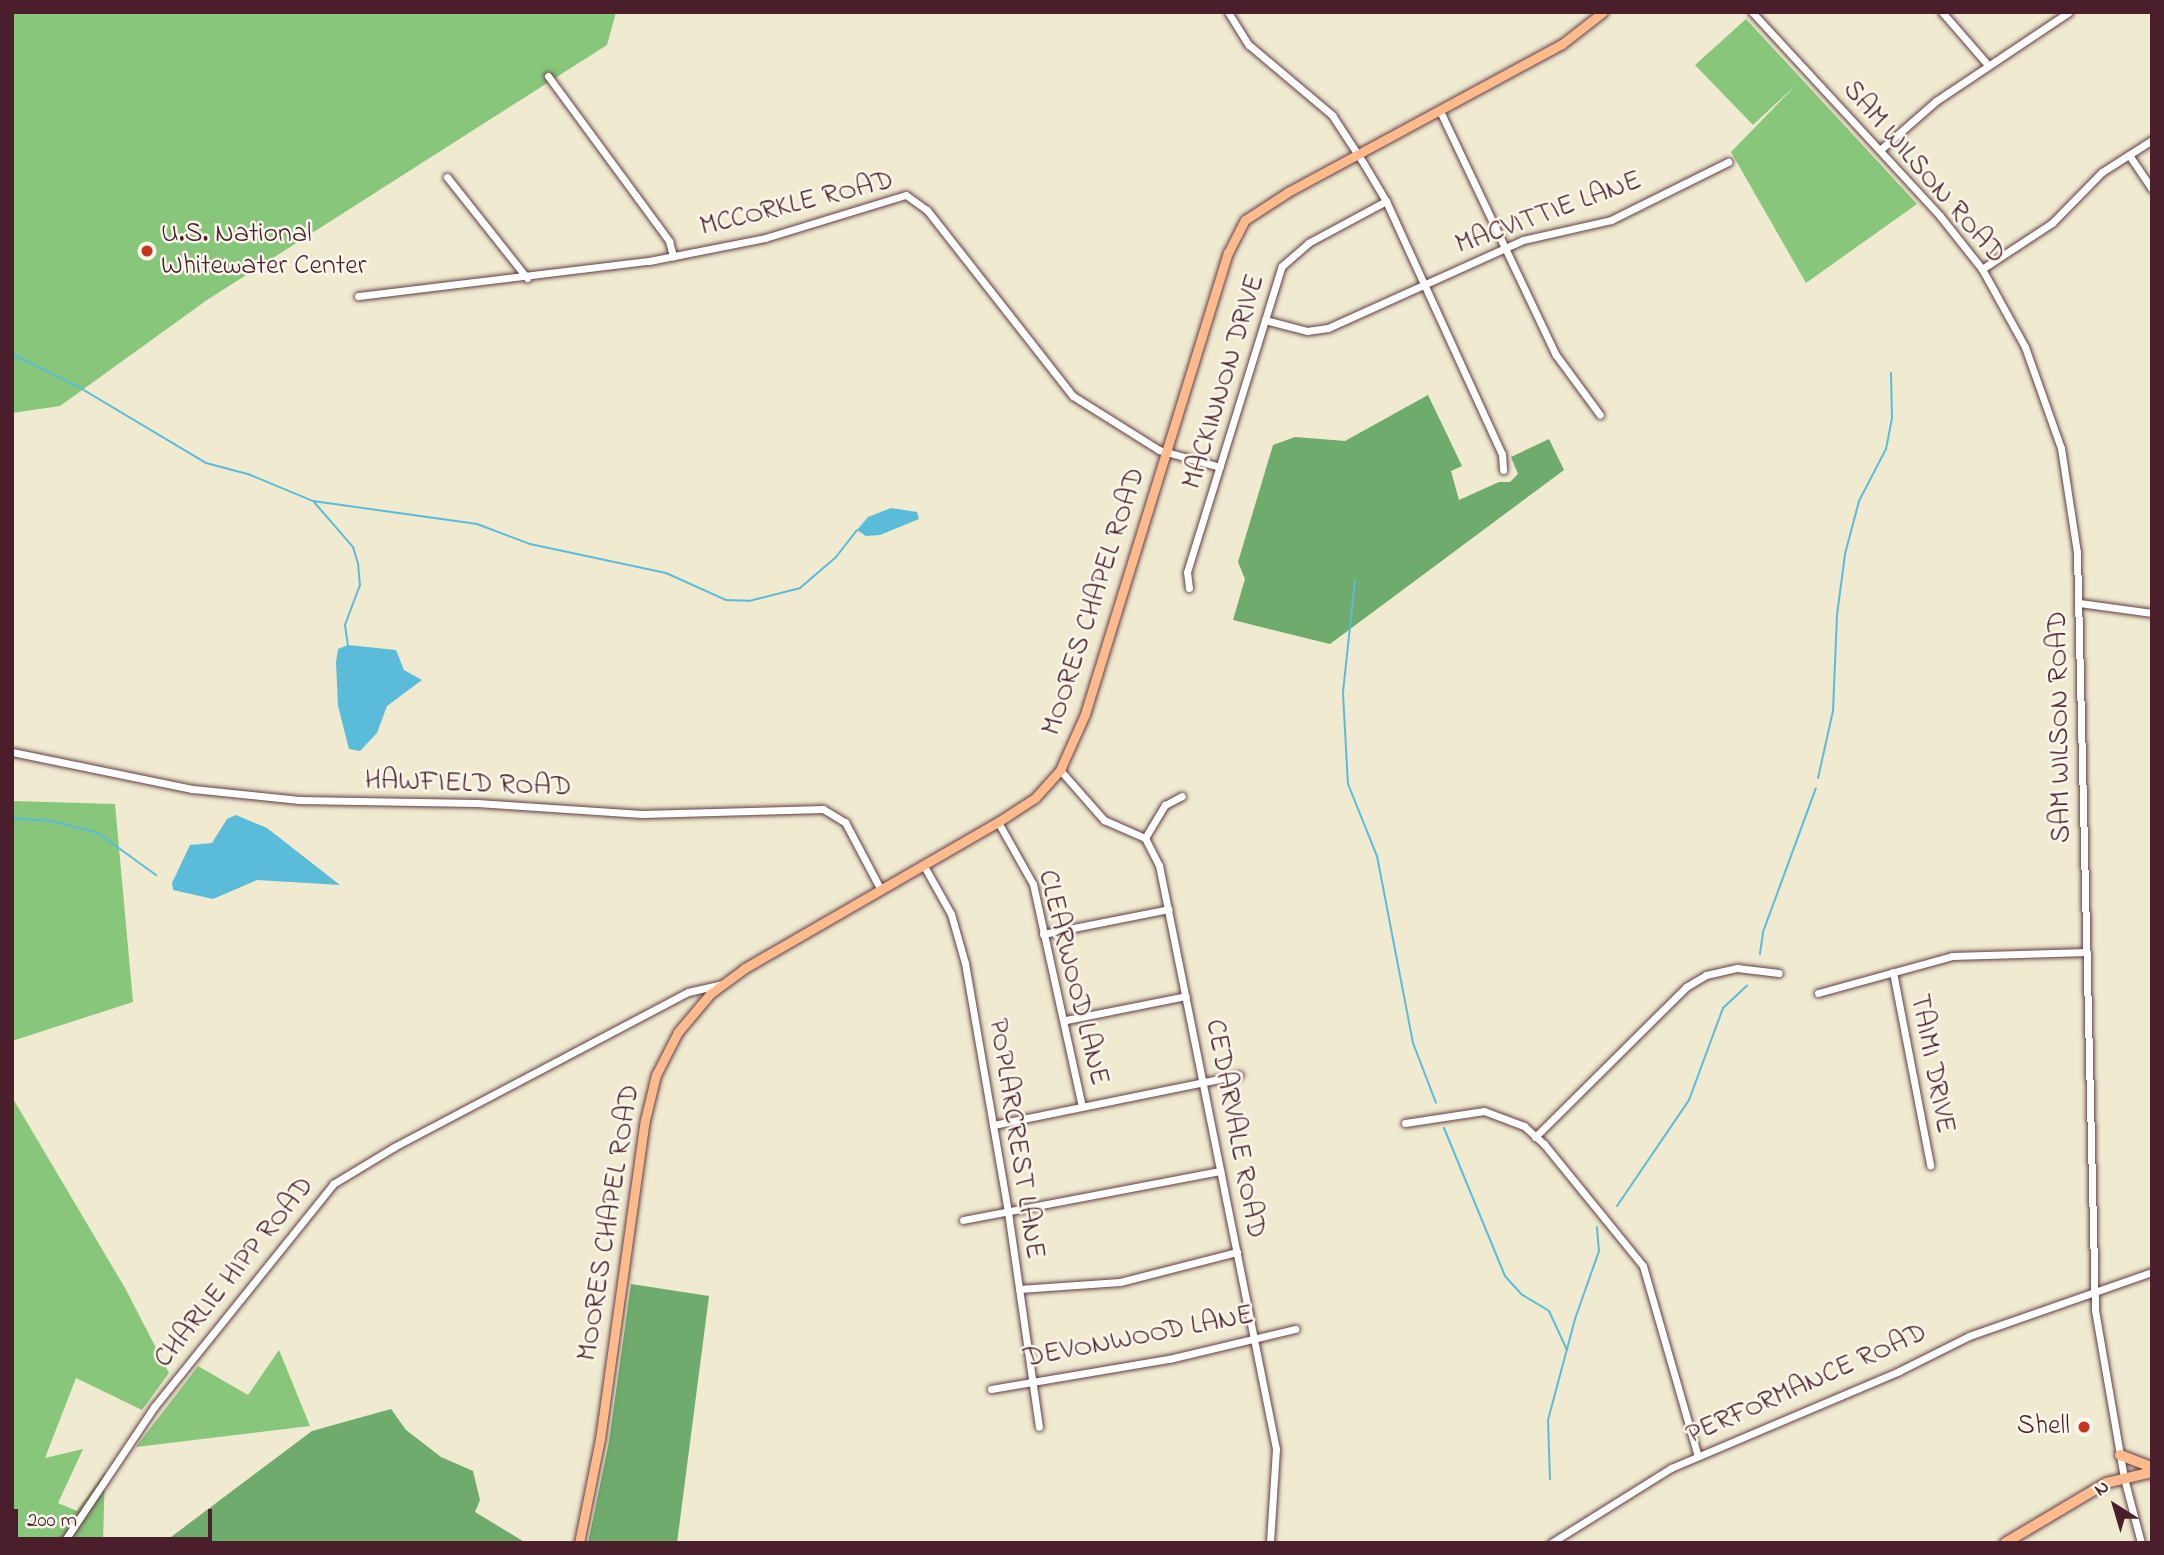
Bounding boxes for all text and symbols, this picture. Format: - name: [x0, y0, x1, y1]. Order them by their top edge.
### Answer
- street label: SAM WILSON ROAD: [1834, 74, 2012, 272]
- street label: MCCORKLE ROAD: [697, 165, 897, 245]
- street label: MACVITTIE LANE: [1451, 165, 1647, 263]
- place label: U.S. National Whitewater Center: [161, 218, 366, 284]
- marker: U.S. National Whitewater Center: [139, 243, 155, 259]
- street label: MACKINNON DRIVE: [1176, 270, 1274, 494]
- street label: MOORES CHAPEL ROAD: [1036, 464, 1154, 740]
- street label: SAM WILSON ROAD: [2042, 611, 2080, 843]
- street label: HAWFIELD ROAD: [364, 765, 572, 805]
- street label: CLEARWOOD LANE: [1029, 867, 1115, 1089]
- street label: TAIMI DRIVE: [1901, 991, 1961, 1137]
- street label: POPLARCREST LANE: [979, 1016, 1051, 1262]
- street label: CEDARVALE ROAD: [1196, 1017, 1272, 1241]
- street label: MOORES CHAPEL ROAD: [572, 1082, 648, 1364]
- street label: CHARLIE HIPP ROAD: [148, 1171, 322, 1375]
- street label: DEVONWOOD LANE: [1021, 1299, 1257, 1377]
- street label: PERFORMANCE ROAD: [1682, 1317, 1932, 1453]
- place label: Shell: [2017, 1410, 2070, 1444]
- marker: Shell: [2076, 1419, 2092, 1435]
- north arrow: [2080, 1471, 2150, 1541]
- text: N: [2089, 1474, 2115, 1503]
- scale bar: [18, 1496, 215, 1540]
- text: 200 m: [27, 1506, 77, 1536]

